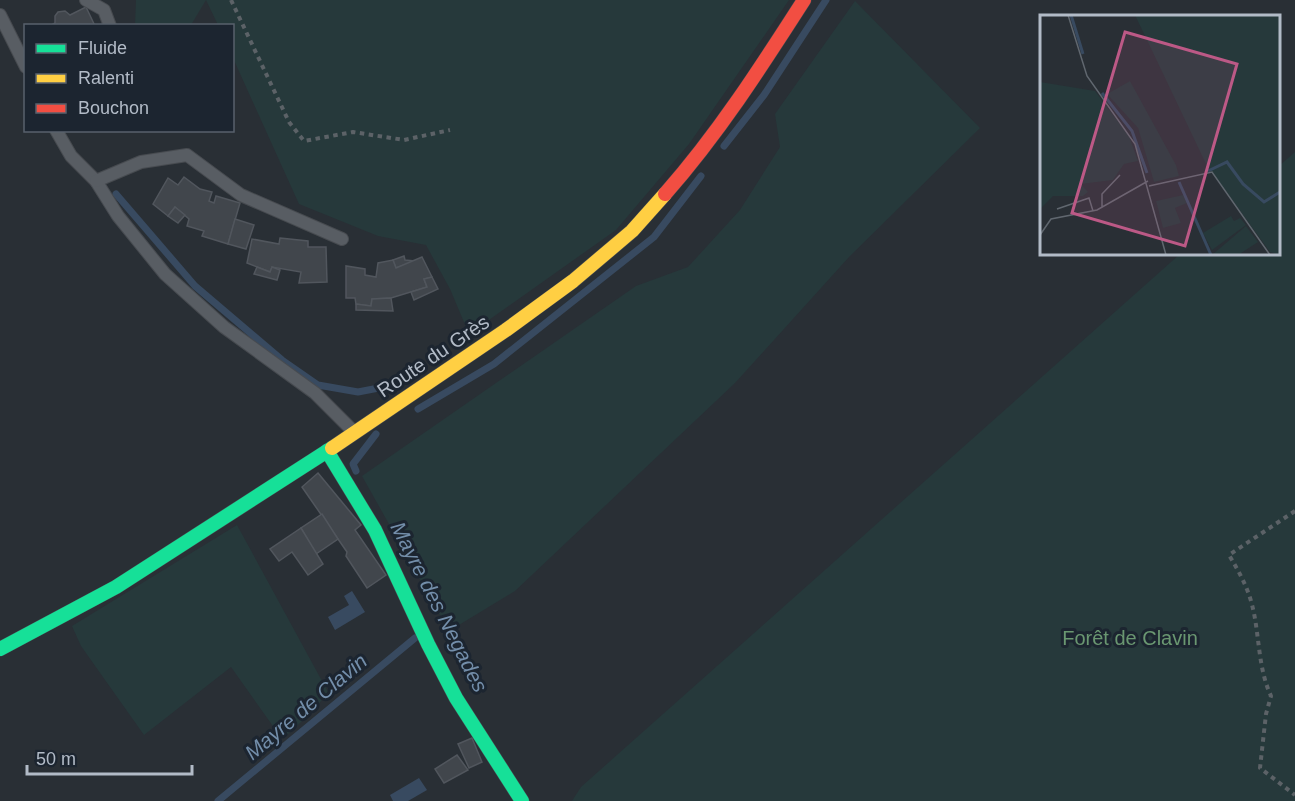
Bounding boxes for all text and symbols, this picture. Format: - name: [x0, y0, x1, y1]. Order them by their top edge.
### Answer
- inset map: [1040, 15, 1280, 255]
- legend: [24, 24, 234, 132]
- text: Fluide: [78, 38, 127, 58]
- text: Ralenti: [78, 68, 134, 88]
- text: Bouchon: [78, 98, 149, 118]
- street label: Route du Grès: [373, 311, 493, 401]
- water label: Mayre des Negades: [387, 518, 493, 696]
- park label: Forêt de Clavin: [1062, 627, 1198, 649]
- water label: Mayre de Clavin: [240, 649, 371, 764]
- scale bar: [27, 738, 192, 776]
- text: 50 m: [36, 749, 76, 769]

